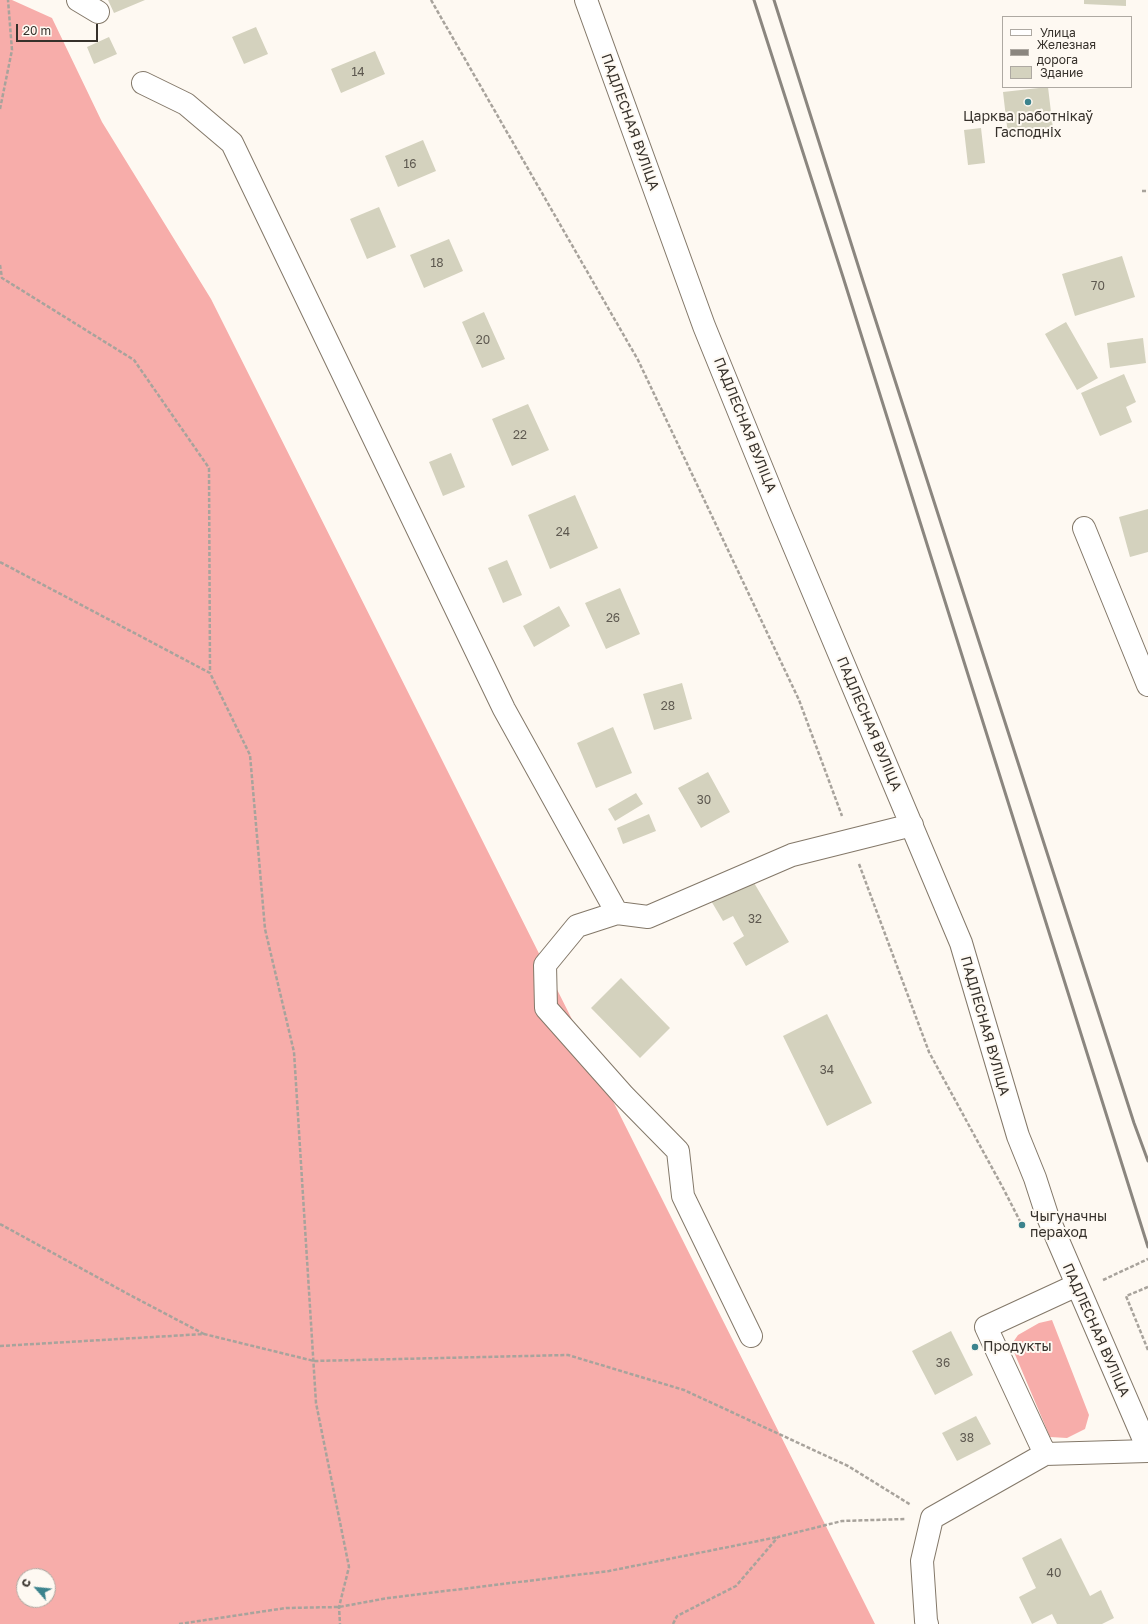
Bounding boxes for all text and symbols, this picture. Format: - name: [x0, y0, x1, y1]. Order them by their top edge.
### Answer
- scale bar: [18, 16, 100, 42]
- legend: [1002, 16, 1132, 88]
- text: 20 m: [23, 23, 51, 38]
- text: Улица: [1040, 25, 1076, 40]
- text: Железная дорога: [1037, 37, 1096, 67]
- street label: ПАДЛЕСНАЯ ВУЛІЦА: [597, 51, 663, 193]
- house number: 14: [351, 65, 365, 79]
- text: Здание: [1040, 65, 1083, 80]
- marker: Царква работнікаў Гасподніх: [1023, 97, 1033, 107]
- place label: Царква работнікаў Гасподніх: [963, 109, 1093, 142]
- house number: 16: [403, 157, 417, 171]
- house number: 18: [430, 256, 444, 270]
- house number: 70: [1091, 279, 1105, 293]
- house number: 20: [476, 333, 490, 347]
- street label: ПАДЛЕСНАЯ ВУЛІЦА: [710, 355, 780, 495]
- house number: 22: [513, 428, 527, 442]
- house number: 24: [556, 525, 570, 539]
- house number: 26: [606, 611, 620, 625]
- street label: ПАДЛЕСНАЯ ВУЛІЦА: [833, 654, 905, 794]
- house number: 28: [661, 699, 675, 713]
- house number: 30: [697, 793, 711, 807]
- house number: 32: [748, 912, 762, 926]
- street label: ПАДЛЕСНАЯ ВУЛІЦА: [957, 954, 1013, 1098]
- house number: 34: [820, 1063, 834, 1077]
- place label: Чыгуначны пераход: [1030, 1209, 1107, 1242]
- marker: Чыгуначны пераход: [1017, 1220, 1027, 1230]
- street label: ПАДЛЕСНАЯ ВУЛІЦА: [1059, 1261, 1133, 1399]
- place label: Продукты: [983, 1339, 1052, 1355]
- marker: Продукты: [970, 1342, 980, 1352]
- house number: 36: [936, 1356, 950, 1370]
- house number: 38: [960, 1431, 974, 1445]
- house number: 40: [1047, 1566, 1061, 1580]
- north arrow: [16, 1568, 56, 1608]
- text: С: [18, 1576, 33, 1589]

